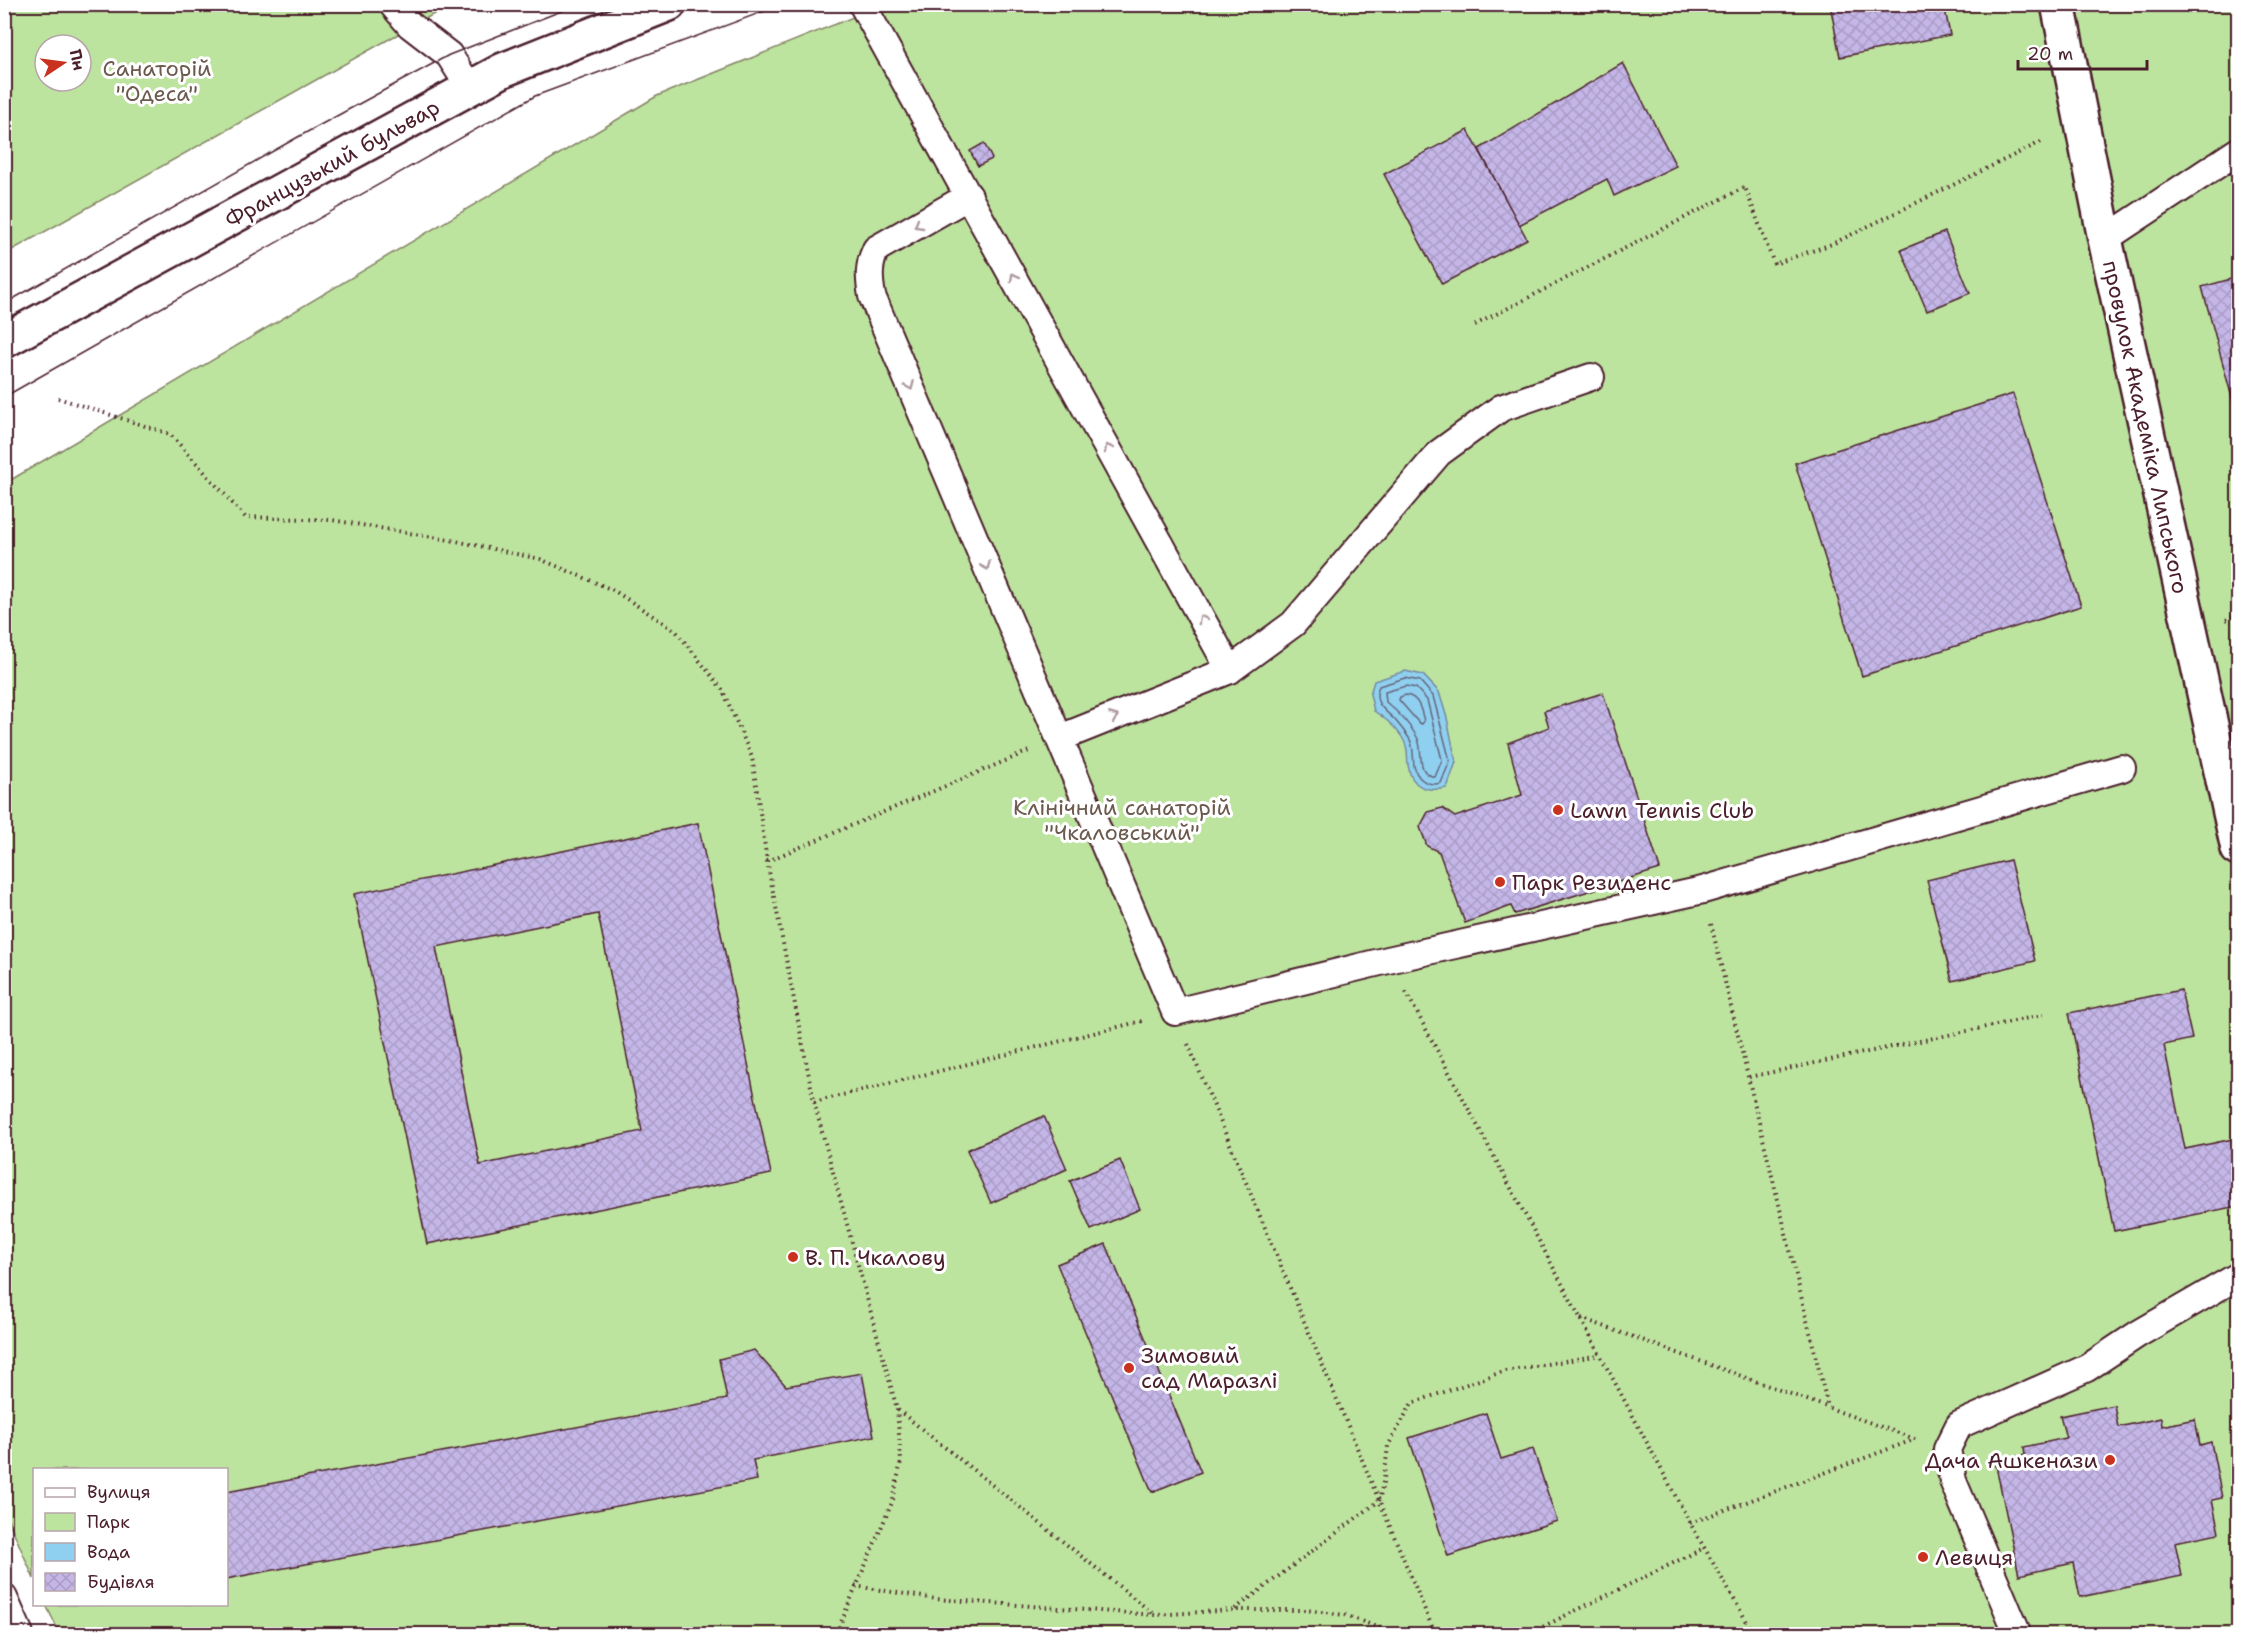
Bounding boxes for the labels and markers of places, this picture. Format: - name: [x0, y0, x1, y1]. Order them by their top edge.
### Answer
- place label: Lawn Tennis Club: [1570, 796, 1754, 825]
- marker: Lawn Tennis Club: [1551, 803, 1565, 817]
- place label: Парк Резиденс: [1512, 868, 1671, 897]
- marker: Парк Резиденс: [1493, 875, 1507, 889]
- place label: В. П. Чкалову: [805, 1243, 946, 1272]
- marker: В. П. Чкалову: [786, 1250, 800, 1264]
- place label: Зимовий сад Маразлі: [1141, 1341, 1278, 1395]
- marker: Зимовий сад Маразлі: [1122, 1361, 1136, 1375]
- place label: Дача Ашкенази: [1925, 1446, 2098, 1475]
- marker: Дача Ашкенази: [2103, 1453, 2117, 1467]
- place label: Левиця: [1935, 1543, 2013, 1572]
- marker: Левиця: [1916, 1550, 1930, 1564]

